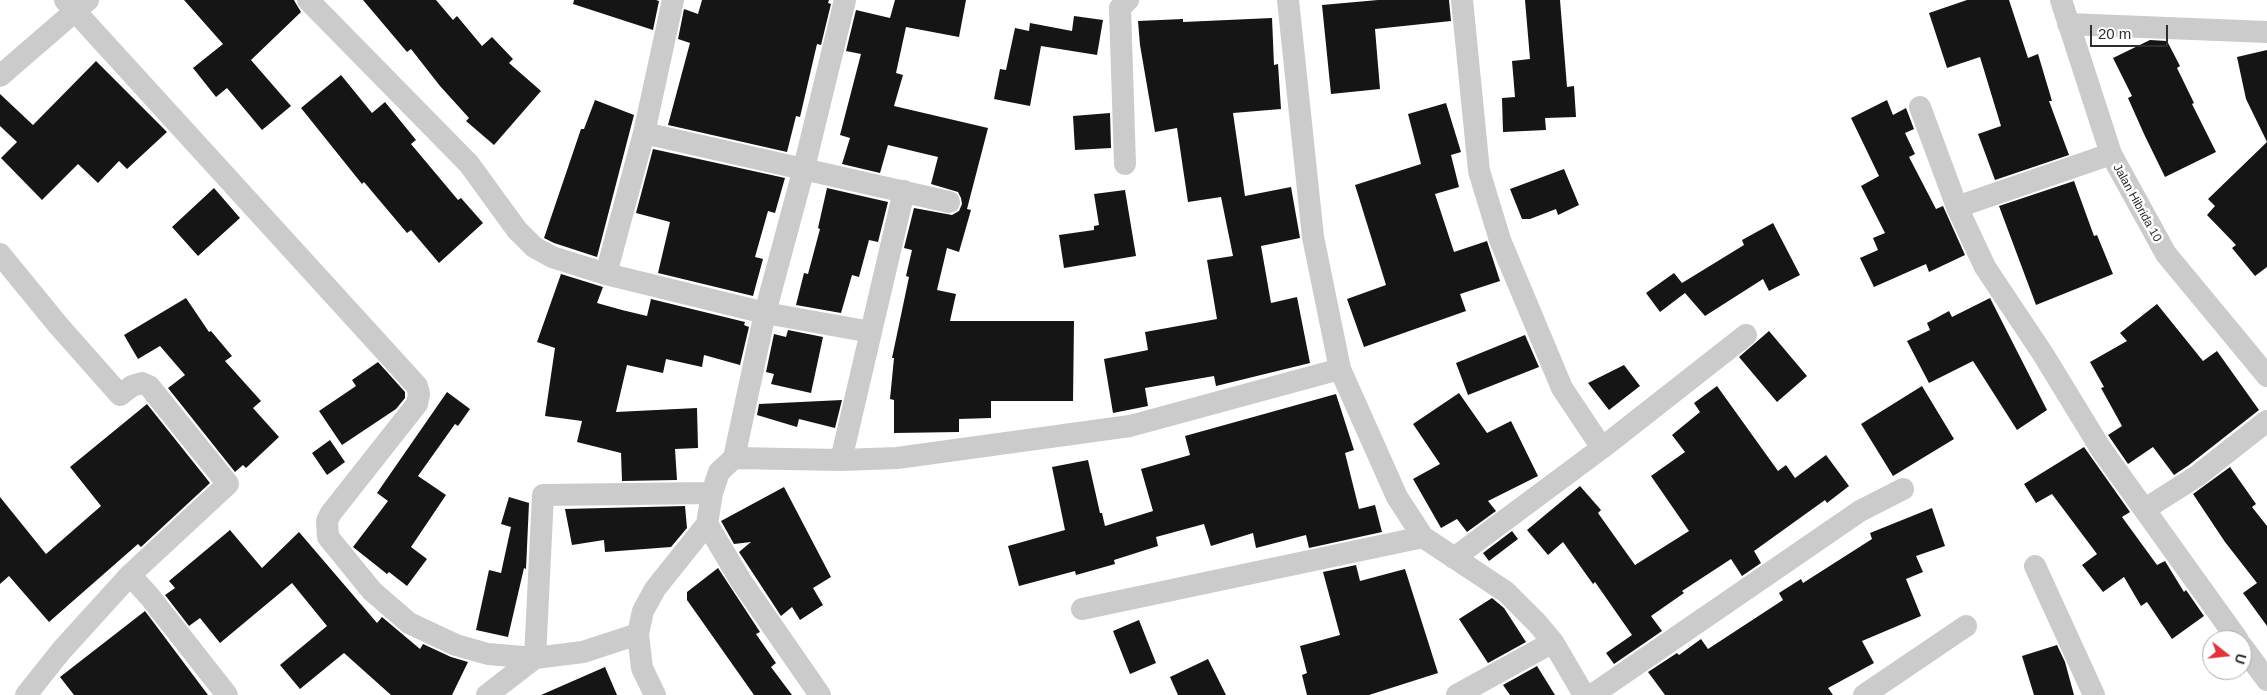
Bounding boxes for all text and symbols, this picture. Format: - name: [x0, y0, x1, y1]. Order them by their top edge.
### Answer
- scale bar: [2092, 15, 2170, 47]
- text: 20 m: [2098, 25, 2131, 42]
- street label: Jalan Hibrida 10: [2110, 162, 2164, 244]
- north arrow: [2202, 630, 2252, 680]
- text: U: [2231, 652, 2250, 666]

